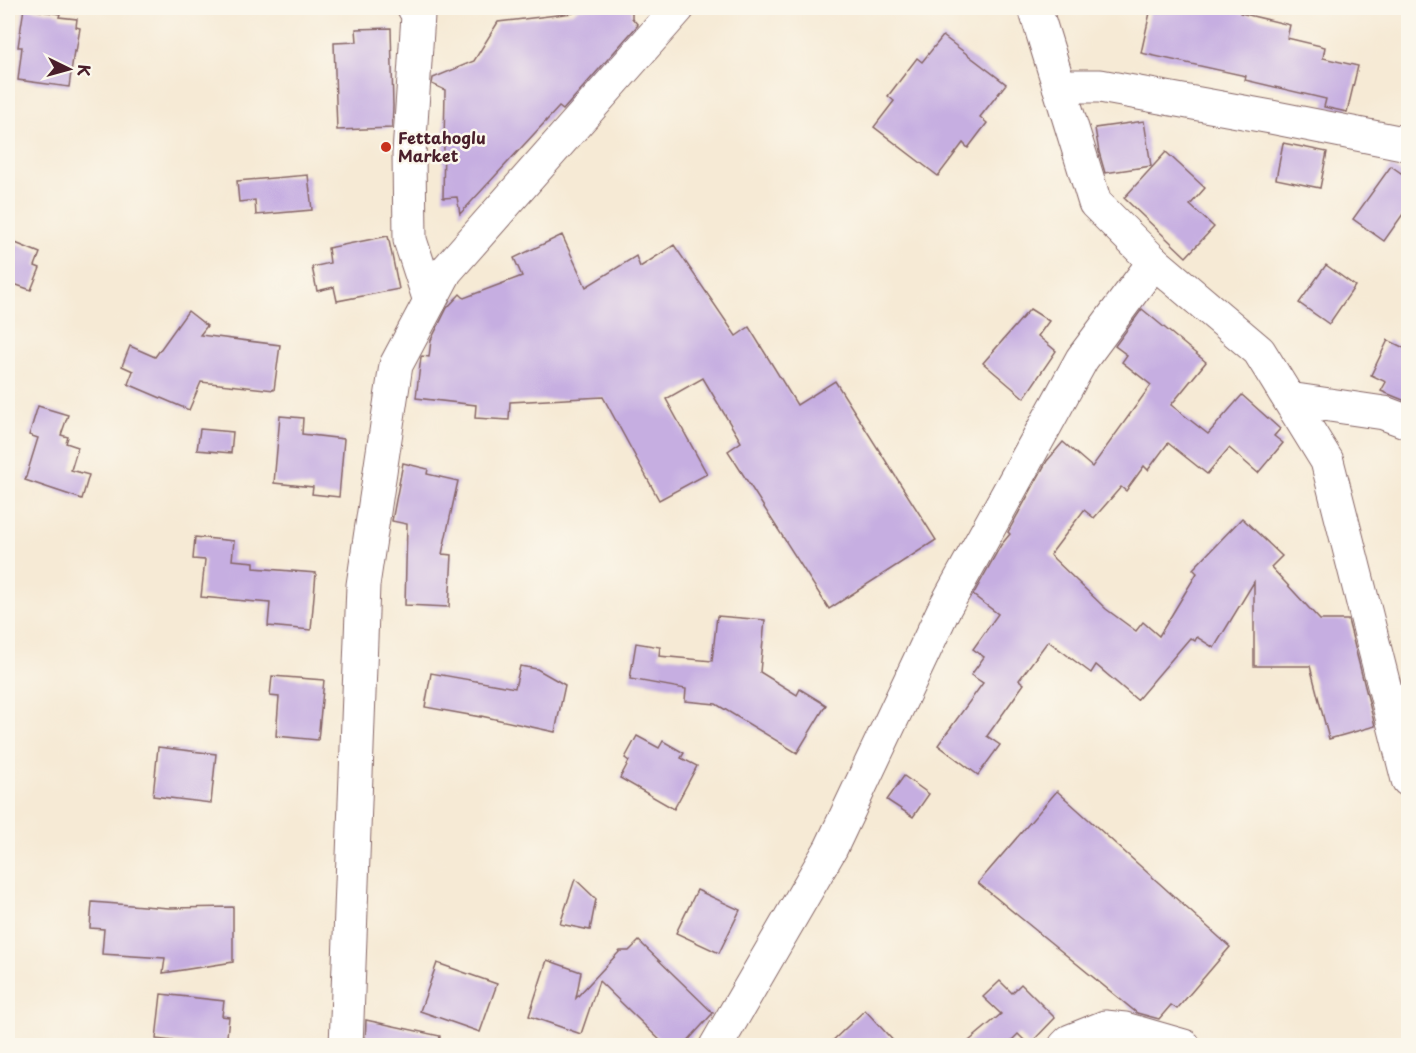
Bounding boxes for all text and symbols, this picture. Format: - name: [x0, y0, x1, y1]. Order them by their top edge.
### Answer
- north arrow: [39, 39, 99, 99]
- text: K: [72, 64, 97, 78]
- place label: Fettahoglu Market: [398, 125, 486, 167]
- marker: Fettahoglu Market: [379, 140, 393, 154]

